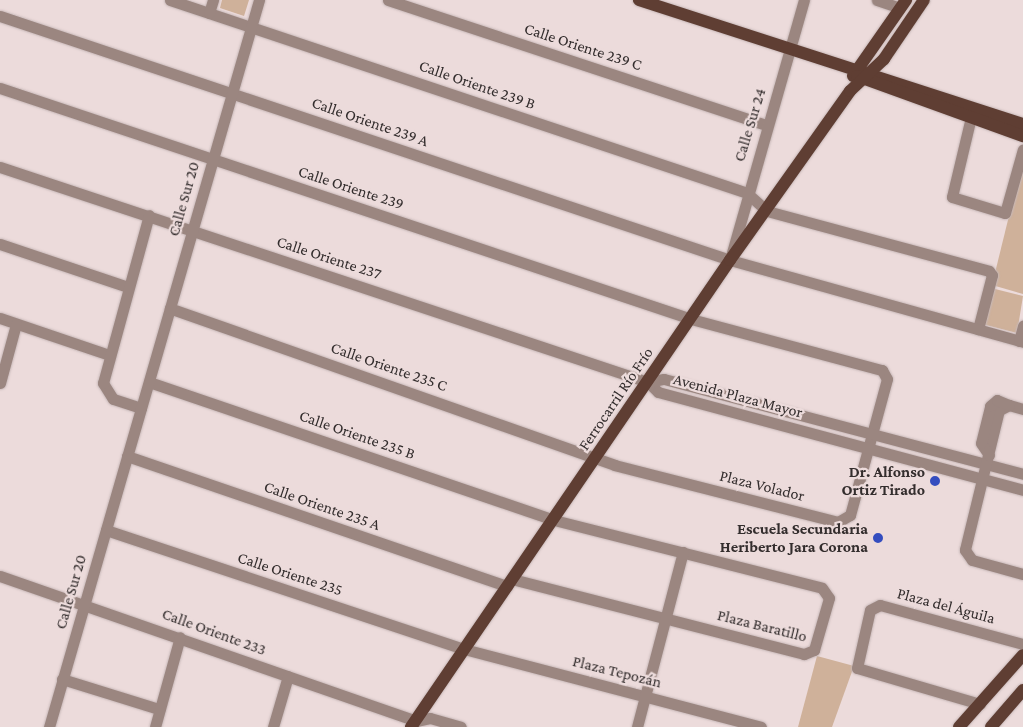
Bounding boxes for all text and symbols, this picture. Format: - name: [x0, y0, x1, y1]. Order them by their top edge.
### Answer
- street label: Calle Oriente 239 C: [522, 19, 644, 75]
- street label: Calle Oriente 239 B: [416, 56, 538, 114]
- street label: Calle Sur 24: [730, 86, 770, 164]
- street label: Calle Oriente 239 A: [309, 93, 431, 151]
- street label: Calle Sur 20: [164, 160, 204, 238]
- street label: Calle Oriente 239: [296, 162, 406, 214]
- street label: Calle Oriente 237: [274, 232, 384, 284]
- street label: Calle Oriente 235 C: [328, 338, 450, 396]
- street label: Ferrocarril Río Frío: [575, 344, 657, 454]
- street label: Avenida Plaza Mayor: [671, 370, 805, 422]
- street label: Calle Oriente 235 B: [297, 406, 417, 464]
- place label: Dr. Alfonso Ortiz Tirado: [842, 462, 925, 500]
- street label: Plaza Volador: [718, 466, 806, 506]
- marker: Dr. Alfonso Ortiz Tirado: [929, 475, 941, 487]
- street label: Calle Oriente 235 A: [261, 477, 383, 535]
- place label: Escuela Secundaria Heriberto Jara Corona: [720, 519, 868, 557]
- marker: Escuela Secundaria Heriberto Jara Corona: [872, 532, 884, 544]
- street label: Calle Oriente 235: [235, 548, 345, 600]
- street label: Calle Sur 20: [51, 553, 91, 631]
- street label: Plaza del Águila: [895, 584, 997, 628]
- street label: Calle Oriente 233: [159, 604, 269, 660]
- street label: Plaza Baratillo: [715, 606, 809, 646]
- street label: Plaza Tepozán: [571, 652, 663, 692]

